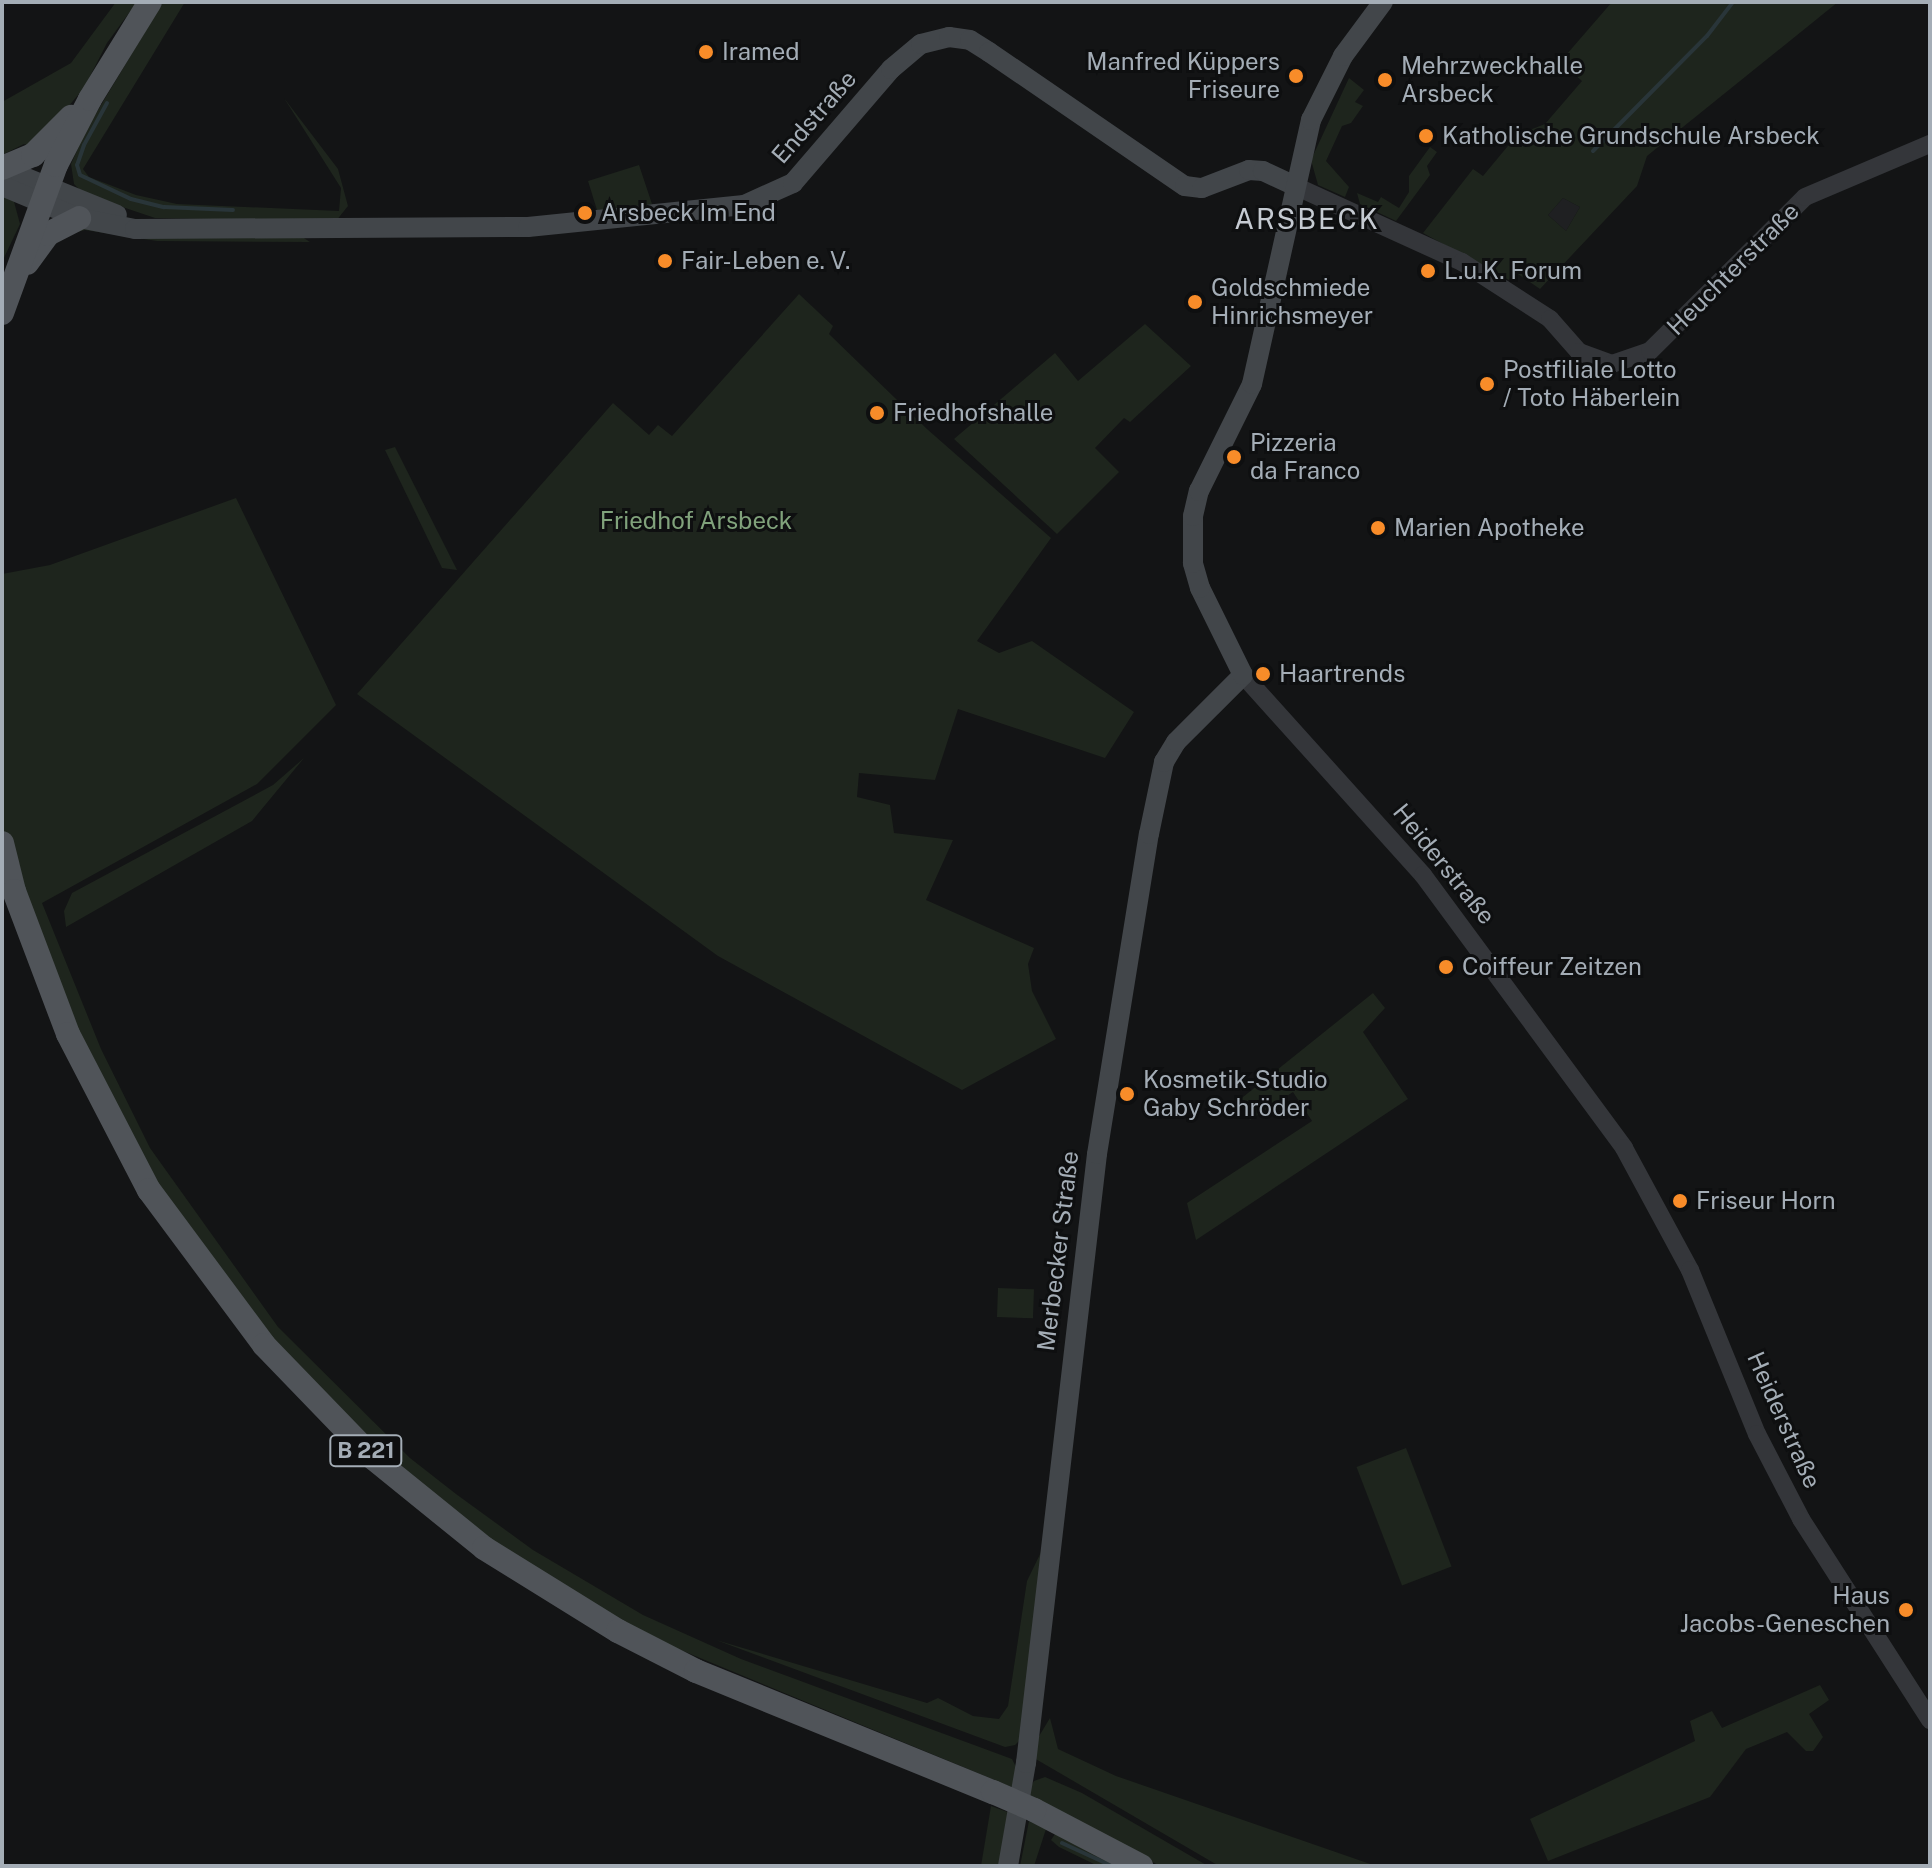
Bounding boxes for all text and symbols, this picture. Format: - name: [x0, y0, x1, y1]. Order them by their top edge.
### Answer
- place label: Iramed: [722, 38, 800, 66]
- marker: Iramed: [697, 43, 715, 61]
- place label: Manfred Küppers Friseure: [1086, 48, 1280, 104]
- place label: Mehrzweckhalle Arsbeck: [1401, 52, 1583, 108]
- street label: Endstraße: [766, 65, 862, 169]
- marker: Manfred Küppers Friseure: [1287, 67, 1305, 85]
- marker: Mehrzweckhalle Arsbeck: [1376, 71, 1394, 89]
- place label: Katholische Grundschule Arsbeck: [1442, 122, 1820, 150]
- marker: Katholische Grundschule Arsbeck: [1417, 127, 1435, 145]
- street label: Heuchterstraße: [1661, 197, 1805, 341]
- place label: Arsbeck Im End: [601, 199, 776, 227]
- district label: ARSBECK: [1234, 202, 1380, 236]
- marker: Arsbeck Im End: [576, 204, 594, 222]
- place label: Fair-Leben e. V.: [681, 247, 852, 275]
- marker: Fair-Leben e. V.: [656, 252, 674, 270]
- place label: L.u.K. Forum: [1444, 257, 1582, 285]
- marker: L.u.K. Forum: [1419, 262, 1437, 280]
- place label: Goldschmiede Hinrichsmeyer: [1211, 274, 1373, 330]
- marker: Goldschmiede Hinrichsmeyer: [1186, 293, 1204, 311]
- place label: Postfiliale Lotto / Toto Häberlein: [1503, 356, 1680, 412]
- marker: Postfiliale Lotto / Toto Häberlein: [1478, 375, 1496, 393]
- place label: Friedhofshalle: [893, 399, 1053, 427]
- marker: Friedhofshalle: [868, 404, 886, 422]
- place label: Pizzeria da Franco: [1250, 429, 1360, 485]
- marker: Pizzeria da Franco: [1225, 448, 1243, 466]
- park label: Friedhof Arsbeck: [600, 507, 792, 535]
- place label: Marien Apotheke: [1394, 514, 1585, 542]
- marker: Marien Apotheke: [1369, 519, 1387, 537]
- place label: Haartrends: [1279, 660, 1405, 688]
- marker: Haartrends: [1254, 665, 1272, 683]
- street label: Heiderstraße: [1387, 798, 1501, 930]
- place label: Coiffeur Zeitzen: [1462, 953, 1642, 981]
- marker: Coiffeur Zeitzen: [1437, 958, 1455, 976]
- place label: Kosmetik-Studio Gaby Schröder: [1143, 1066, 1328, 1122]
- marker: Kosmetik-Studio Gaby Schröder: [1118, 1085, 1136, 1103]
- street label: Merbecker Straße: [1031, 1149, 1085, 1353]
- place label: Friseur Horn: [1696, 1187, 1836, 1215]
- marker: Friseur Horn: [1671, 1192, 1689, 1210]
- street label: Heiderstraße: [1741, 1347, 1827, 1493]
- road number: B 221: [328, 1433, 404, 1469]
- place label: Haus Jacobs-Geneschen: [1680, 1582, 1890, 1638]
- marker: Haus Jacobs-Geneschen: [1897, 1601, 1915, 1619]

